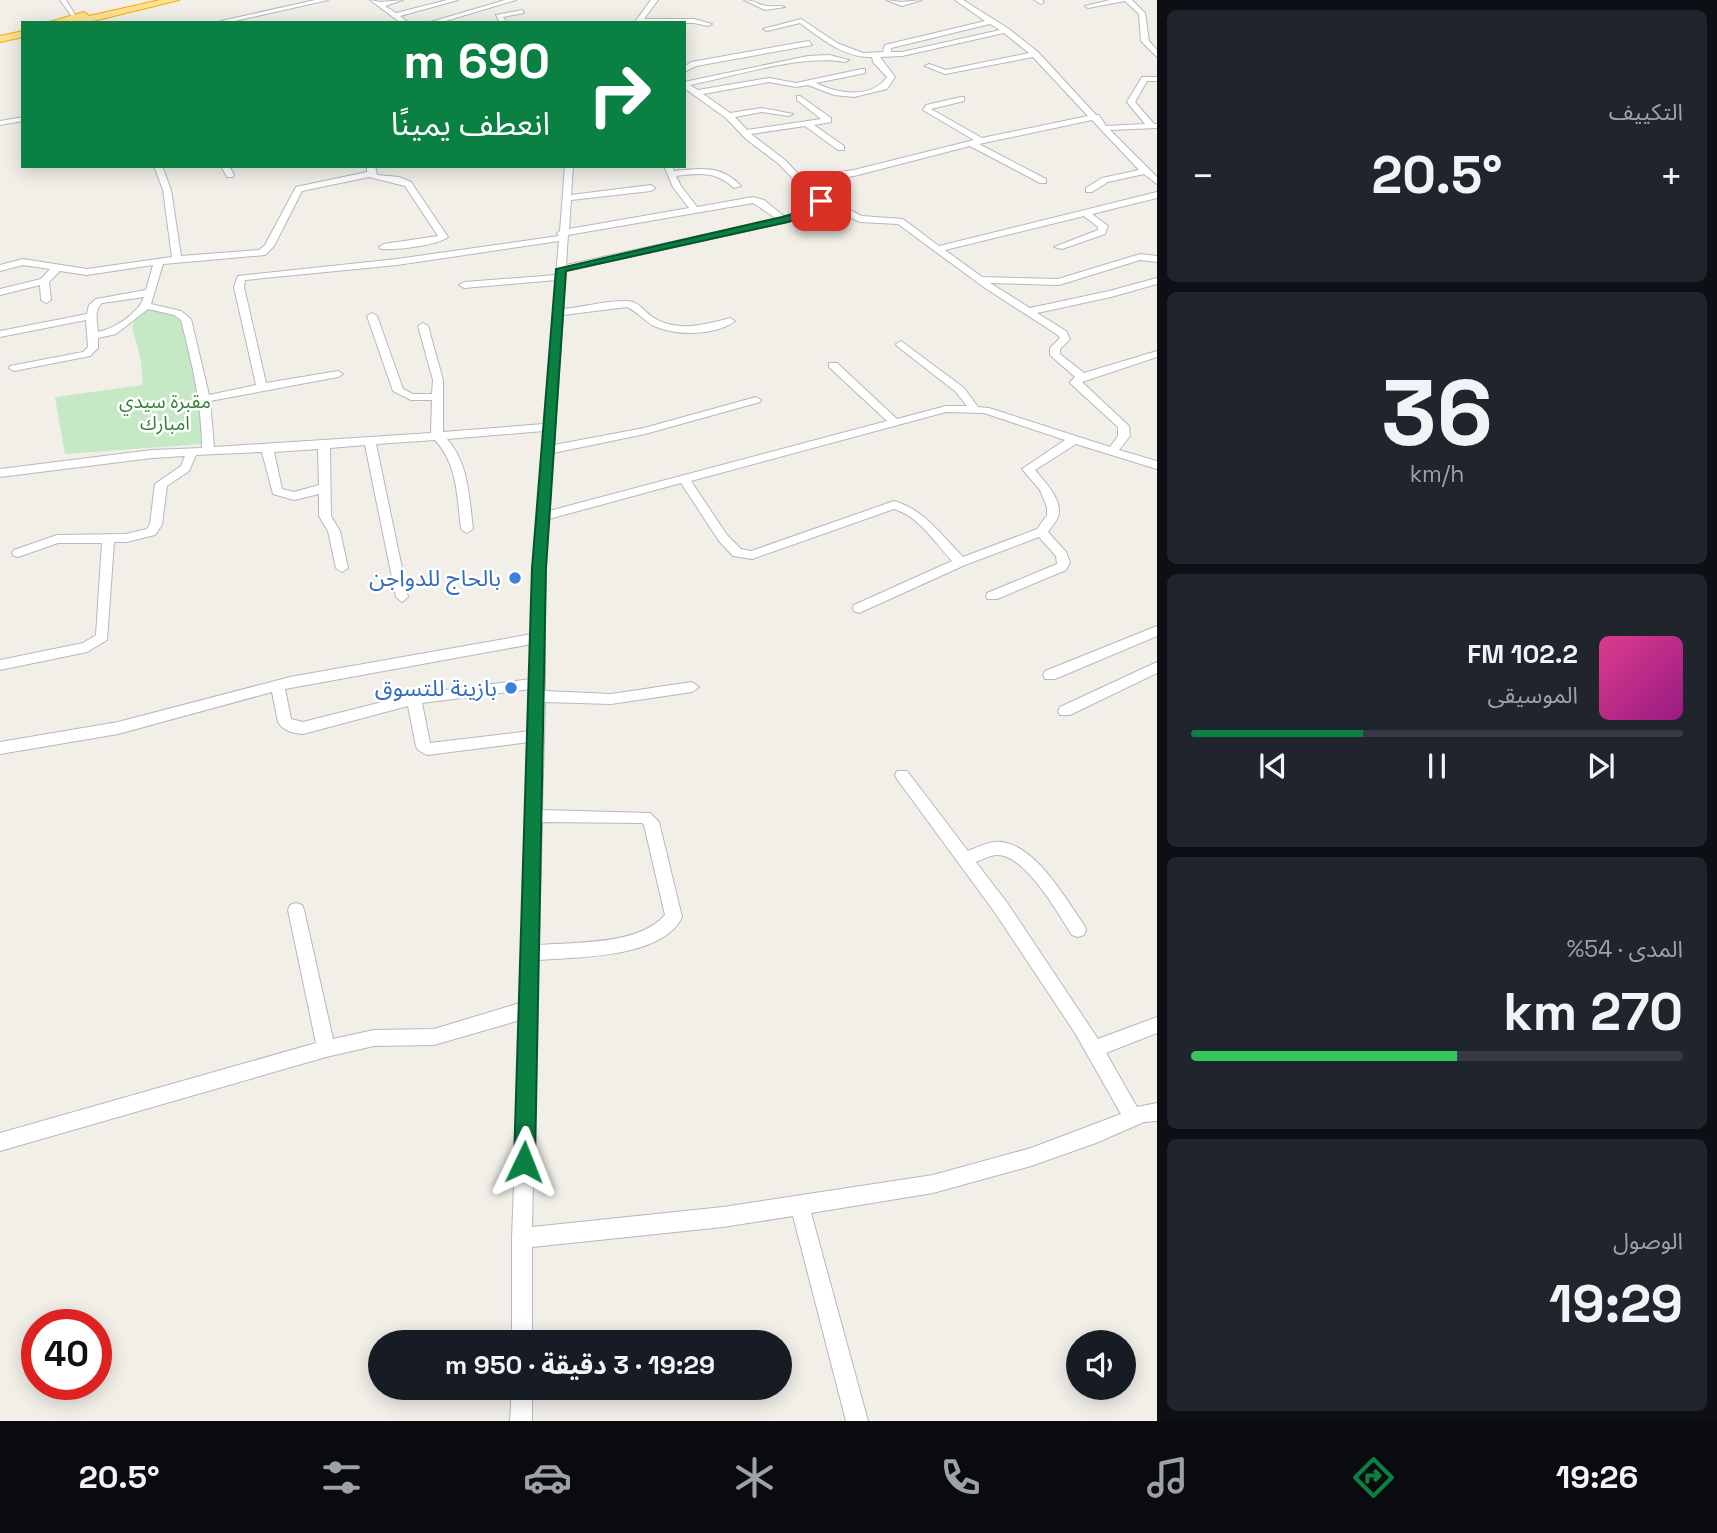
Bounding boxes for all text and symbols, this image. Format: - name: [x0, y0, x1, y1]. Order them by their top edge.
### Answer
- text: 690 m: [403, 30, 550, 92]
- icon: right: [574, 49, 665, 140]
- text: التكييف: [1609, 97, 1683, 127]
- text: انعطف يمينًا: [391, 104, 550, 144]
- text: 20.5°: [1371, 142, 1503, 208]
- text: −: [1191, 152, 1215, 200]
- text: +: [1659, 152, 1683, 200]
- pin: [791, 171, 851, 231]
- icon: arrive: [802, 182, 840, 220]
- text: 36: [1381, 355, 1493, 472]
- park label: مقبرة سيدي امبارك: [119, 389, 211, 436]
- text: km/h: [1410, 459, 1464, 489]
- place label: بالحاج للدواجن: [369, 563, 501, 595]
- marker: بالحاج للدواجن: [507, 570, 523, 586]
- text: 102.2 FM: [1467, 637, 1578, 671]
- place label: بازينة للتسوق: [375, 673, 497, 703]
- marker: بازينة للتسوق: [503, 680, 519, 696]
- text: الموسيقى: [1487, 680, 1578, 710]
- icon: previous: [1254, 747, 1292, 785]
- icon: pause: [1418, 747, 1456, 785]
- icon: next: [1582, 747, 1620, 785]
- text: المدى · 54%: [1566, 934, 1683, 964]
- text: 270 km: [1503, 979, 1683, 1045]
- position arrow: [487, 1125, 561, 1199]
- text: الوصول: [1613, 1226, 1683, 1256]
- text: 19:29: [1549, 1271, 1683, 1337]
- speed limit sign: 40: [21, 1309, 112, 1400]
- map controls: [1066, 1330, 1136, 1400]
- button: sound: [1066, 1330, 1136, 1400]
- text: 19:29 · 3 دقيقة · 950 m: [445, 1348, 715, 1382]
- icon: filters: [317, 1453, 366, 1502]
- icon: car: [523, 1453, 572, 1502]
- icon: climate: [730, 1453, 779, 1502]
- icon: phone: [936, 1453, 985, 1502]
- icon: music: [1143, 1453, 1192, 1502]
- icon: directions: [1349, 1453, 1398, 1502]
- text: 20.5°: [79, 1457, 160, 1497]
- text: 19:26: [1556, 1457, 1638, 1497]

